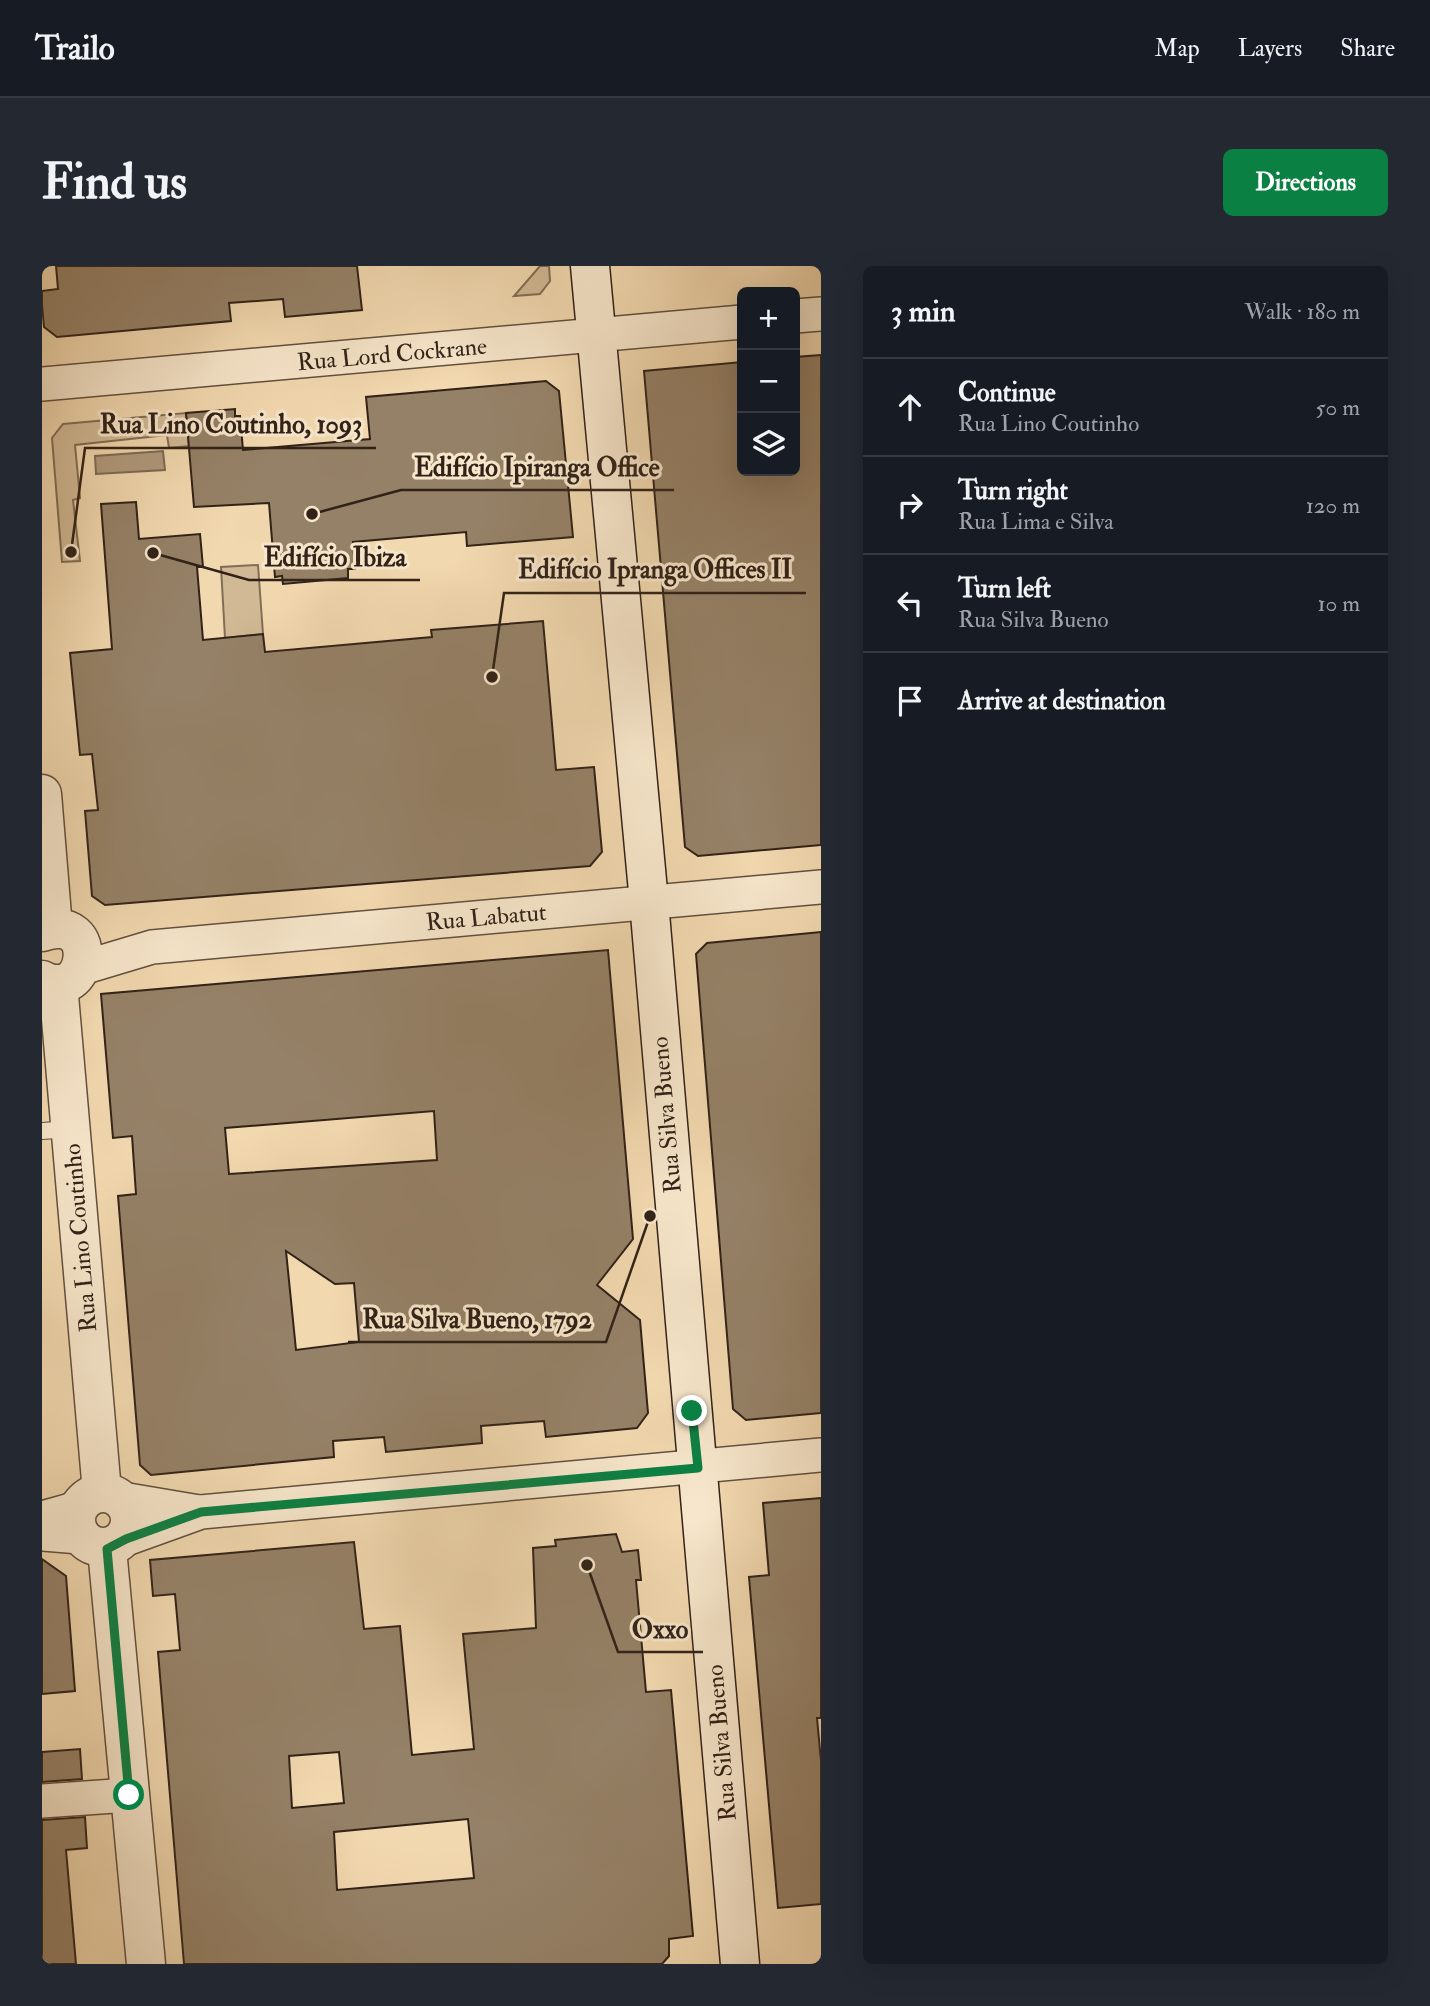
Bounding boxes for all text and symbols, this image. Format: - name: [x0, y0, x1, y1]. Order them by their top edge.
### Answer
- text: Trailo: [35, 28, 115, 69]
- text: Map: [1155, 33, 1200, 64]
- text: Layers: [1238, 33, 1302, 64]
- text: Share: [1340, 33, 1395, 64]
- button: Directions: [1223, 149, 1388, 216]
- text: Find us: [42, 152, 187, 213]
- map controls: [737, 287, 800, 476]
- button: +: [737, 287, 800, 350]
- text: 3 min: [891, 293, 956, 330]
- text: Walk · 180 m: [1245, 297, 1360, 326]
- street label: Rua Lord Cockrane: [296, 331, 488, 378]
- button: −: [737, 350, 800, 413]
- text: Continue: [958, 377, 1056, 409]
- icon: ahead: [891, 388, 929, 426]
- text: 50 m: [1316, 393, 1360, 422]
- callout: Rua Lino Coutinho, 1093: [85, 401, 376, 448]
- text: Rua Lino Coutinho, 1093: [100, 409, 362, 441]
- text: Rua Lino Coutinho: [958, 409, 1139, 438]
- button: layers: [737, 413, 800, 476]
- callout: Edifício Ipiranga Office: [401, 443, 674, 490]
- text: Edifício Ipiranga Office: [414, 452, 660, 485]
- text: Turn right: [958, 475, 1068, 507]
- icon: right: [891, 486, 929, 524]
- text: 120 m: [1306, 491, 1360, 520]
- text: Rua Lima e Silva: [958, 507, 1114, 536]
- callout: Edifício Ibiza: [249, 533, 420, 580]
- text: Edifício Ibiza: [264, 542, 407, 574]
- callout: Edifício Ipranga Offices II: [504, 546, 806, 593]
- text: Edifício Ipranga Offices II: [518, 554, 792, 587]
- text: Turn left: [958, 573, 1051, 605]
- icon: left: [891, 584, 929, 622]
- text: 10 m: [1317, 589, 1360, 618]
- text: Rua Silva Bueno: [958, 605, 1109, 634]
- icon: arrive: [891, 682, 929, 720]
- text: Arrive at destination: [958, 685, 1166, 717]
- street label: Rua Labatut: [424, 897, 548, 938]
- street label: Rua Silva Bueno: [644, 1035, 689, 1195]
- street label: Rua Lino Coutinho: [57, 1142, 104, 1334]
- callout: Rua Silva Bueno, 1792: [348, 1295, 606, 1342]
- text: Rua Silva Bueno, 1792: [362, 1304, 592, 1336]
- route end: [676, 1395, 707, 1426]
- callout: Oxxo: [618, 1605, 703, 1652]
- text: Oxxo: [632, 1614, 689, 1646]
- street label: Rua Silva Bueno: [699, 1663, 744, 1823]
- route start: [113, 1779, 144, 1810]

